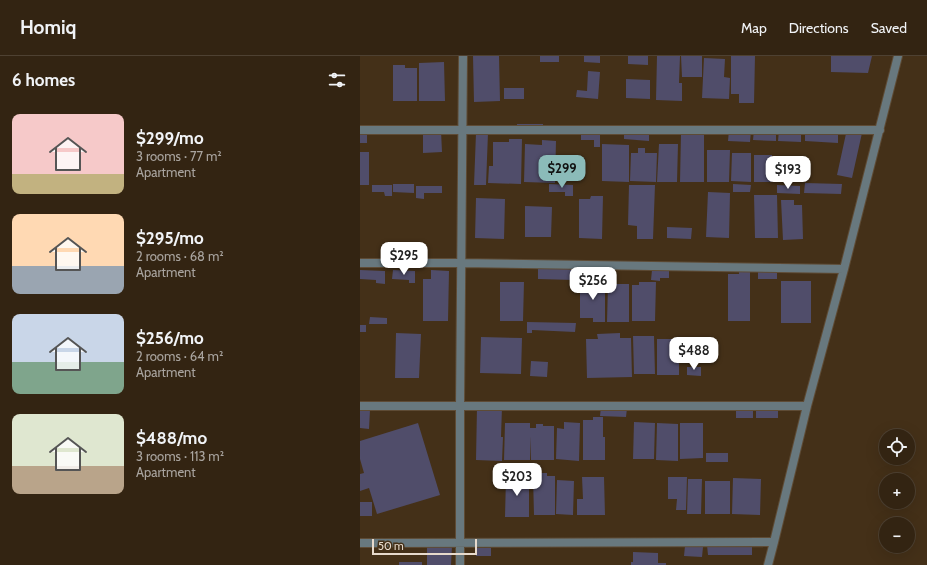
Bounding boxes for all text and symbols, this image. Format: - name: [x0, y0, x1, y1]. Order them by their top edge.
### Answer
- text: Homiq: [20, 16, 76, 39]
- text: Map: [741, 19, 767, 37]
- text: Directions: [789, 19, 849, 37]
- text: Saved: [871, 19, 907, 37]
- icon: filters: [326, 69, 348, 91]
- text: 6 homes: [12, 70, 75, 90]
- text: $299/mo: [136, 128, 204, 148]
- icon: home: [44, 130, 92, 178]
- text: 3 rooms · 77 m²: [136, 148, 222, 164]
- pin: $299: [538, 155, 586, 189]
- pin: $193: [764, 156, 812, 190]
- text: $299: [547, 160, 577, 176]
- text: $193: [775, 161, 801, 177]
- text: Apartment: [136, 164, 196, 180]
- text: $295/mo: [136, 228, 204, 248]
- icon: home: [44, 230, 92, 278]
- pin: $295: [380, 242, 428, 276]
- text: $295: [390, 247, 418, 263]
- text: 2 rooms · 68 m²: [136, 248, 224, 264]
- text: Apartment: [136, 264, 196, 280]
- pin: $256: [569, 267, 617, 301]
- text: $256: [579, 272, 607, 288]
- text: $256/mo: [136, 328, 204, 348]
- icon: home: [44, 330, 92, 378]
- pin: $488: [670, 337, 718, 371]
- text: $488: [678, 342, 710, 358]
- text: 2 rooms · 64 m²: [136, 348, 223, 364]
- text: Apartment: [136, 364, 196, 380]
- text: $488/mo: [136, 428, 207, 448]
- map controls: [879, 429, 915, 553]
- button: locate: [879, 429, 915, 465]
- icon: home: [44, 430, 92, 478]
- text: 3 rooms · 113 m²: [136, 448, 224, 464]
- pin: $203: [493, 463, 541, 497]
- text: Apartment: [136, 464, 196, 480]
- text: $203: [502, 468, 532, 484]
- button: +: [879, 473, 915, 509]
- button: −: [879, 517, 915, 553]
- scale bar: [372, 537, 477, 556]
- text: 50 m: [378, 539, 404, 553]

